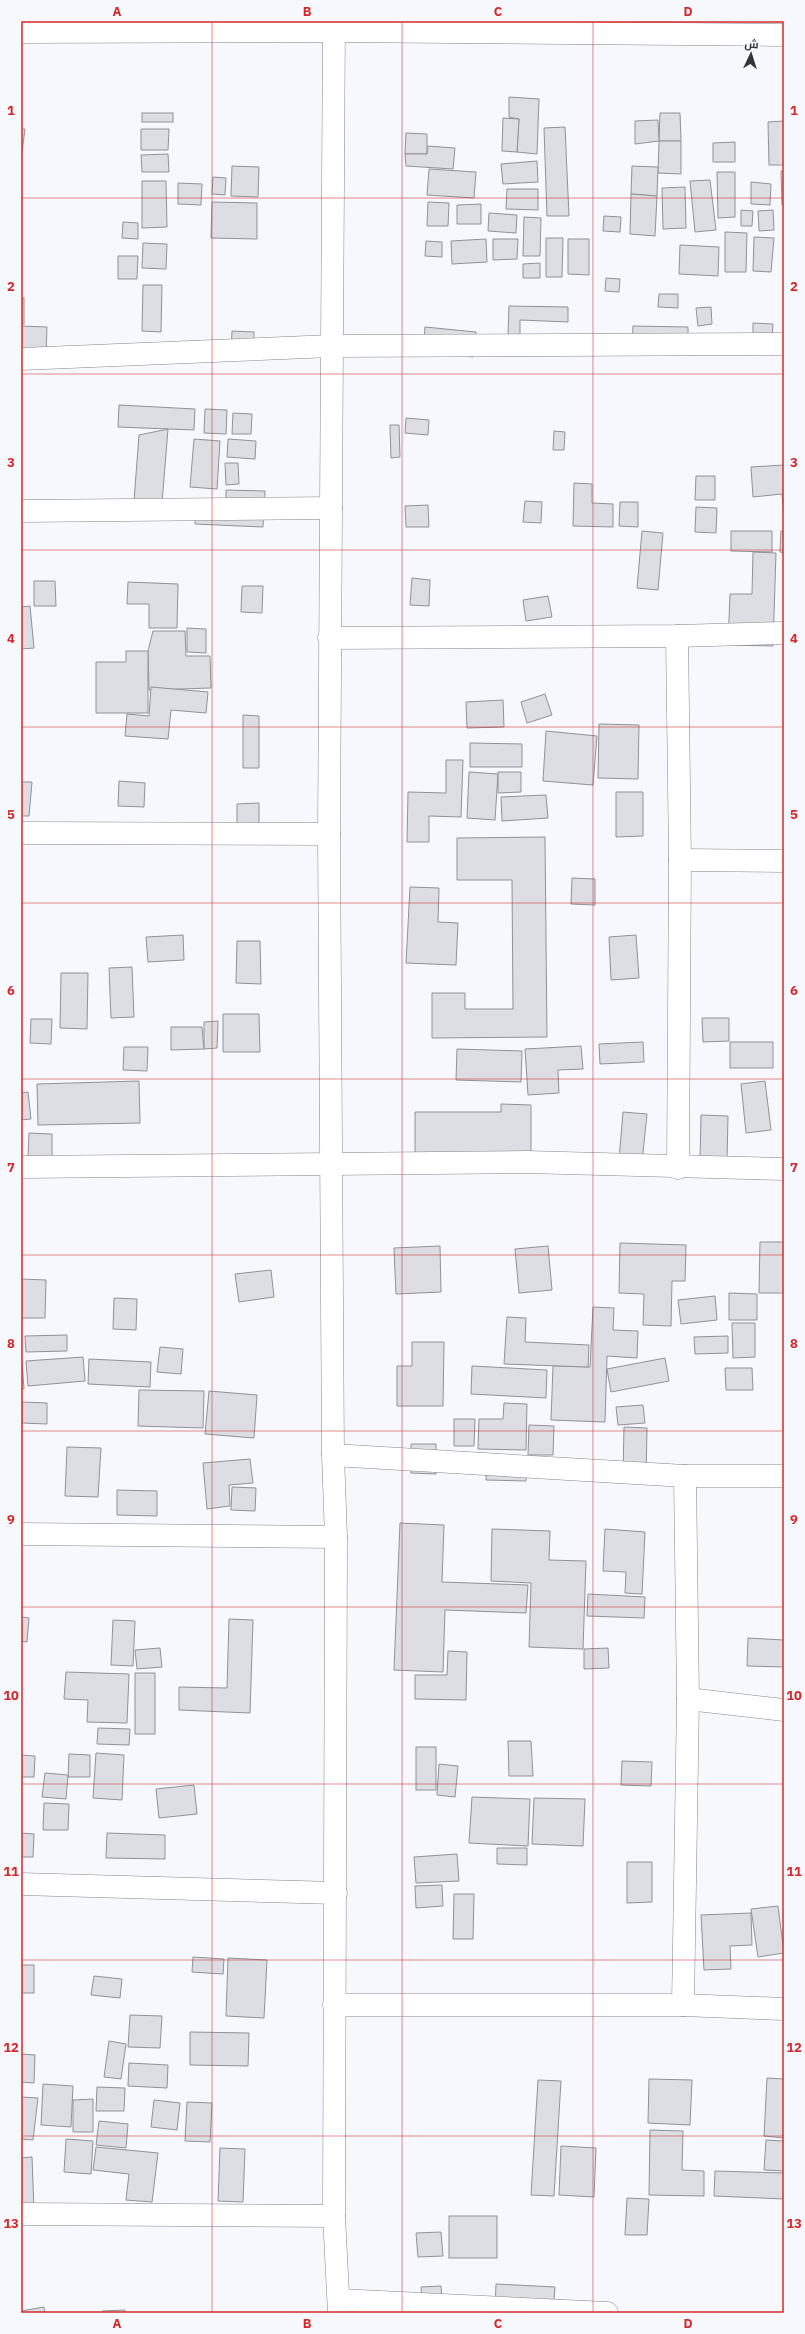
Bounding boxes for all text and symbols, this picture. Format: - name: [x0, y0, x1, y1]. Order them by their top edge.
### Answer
- text: A: [113, 3, 122, 20]
- text: B: [303, 3, 312, 20]
- text: C: [494, 3, 503, 20]
- text: D: [683, 3, 693, 20]
- north arrow: [731, 34, 771, 74]
- text: ش: [744, 37, 759, 51]
- text: 1: [7, 102, 15, 119]
- text: 1: [790, 102, 798, 119]
- text: 2: [7, 278, 15, 295]
- text: 2: [790, 278, 798, 295]
- text: 3: [7, 454, 15, 471]
- text: 3: [790, 454, 798, 471]
- text: 4: [7, 630, 15, 647]
- text: 4: [790, 630, 798, 647]
- text: 5: [7, 806, 15, 823]
- text: 5: [790, 806, 798, 823]
- text: 6: [7, 982, 15, 999]
- text: 6: [790, 982, 798, 999]
- text: 7: [7, 1159, 15, 1176]
- text: 7: [790, 1159, 798, 1176]
- text: 8: [7, 1335, 15, 1352]
- text: 8: [790, 1335, 798, 1352]
- text: 9: [7, 1511, 15, 1528]
- text: 9: [790, 1511, 798, 1528]
- text: 10: [3, 1687, 19, 1704]
- text: 10: [786, 1687, 802, 1704]
- text: 11: [3, 1863, 19, 1880]
- text: 11: [786, 1863, 802, 1880]
- text: 12: [3, 2039, 19, 2056]
- text: 12: [786, 2039, 802, 2056]
- text: 13: [3, 2215, 19, 2232]
- text: 13: [786, 2215, 802, 2232]
- text: A: [113, 2315, 122, 2332]
- text: B: [303, 2315, 312, 2332]
- text: C: [494, 2315, 503, 2332]
- text: D: [683, 2315, 693, 2332]

